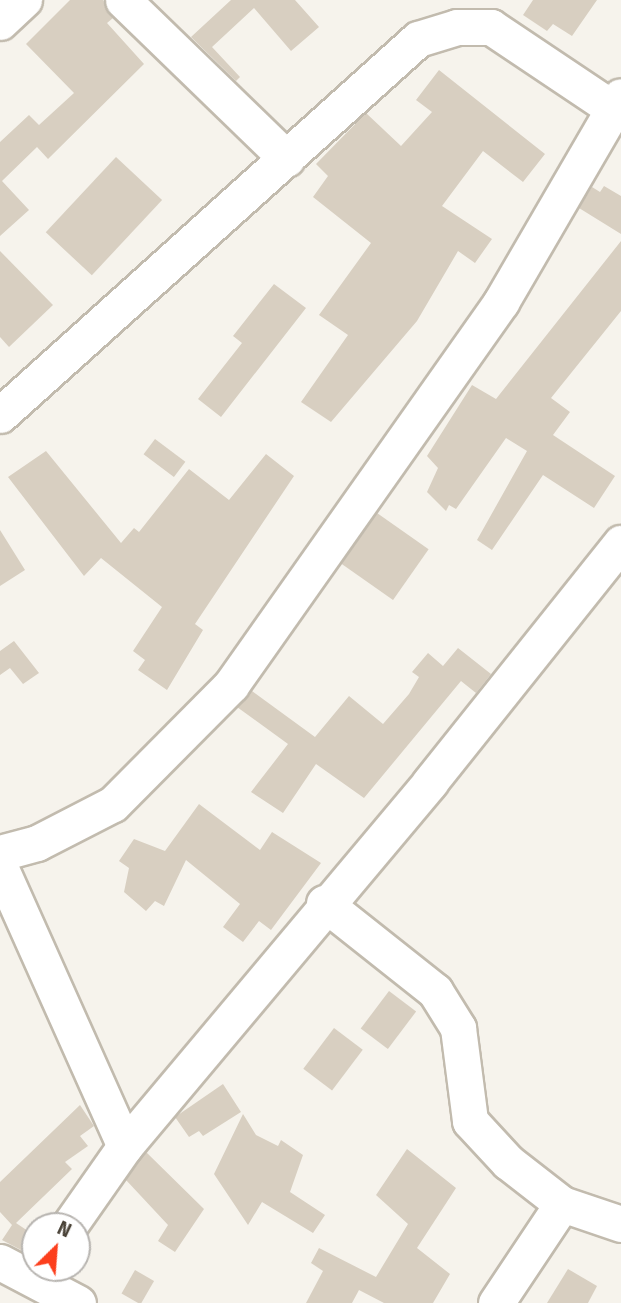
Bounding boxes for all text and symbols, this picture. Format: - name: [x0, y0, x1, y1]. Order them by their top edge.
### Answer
- north arrow: [21, 1212, 91, 1282]
- text: N: [54, 1216, 75, 1242]

